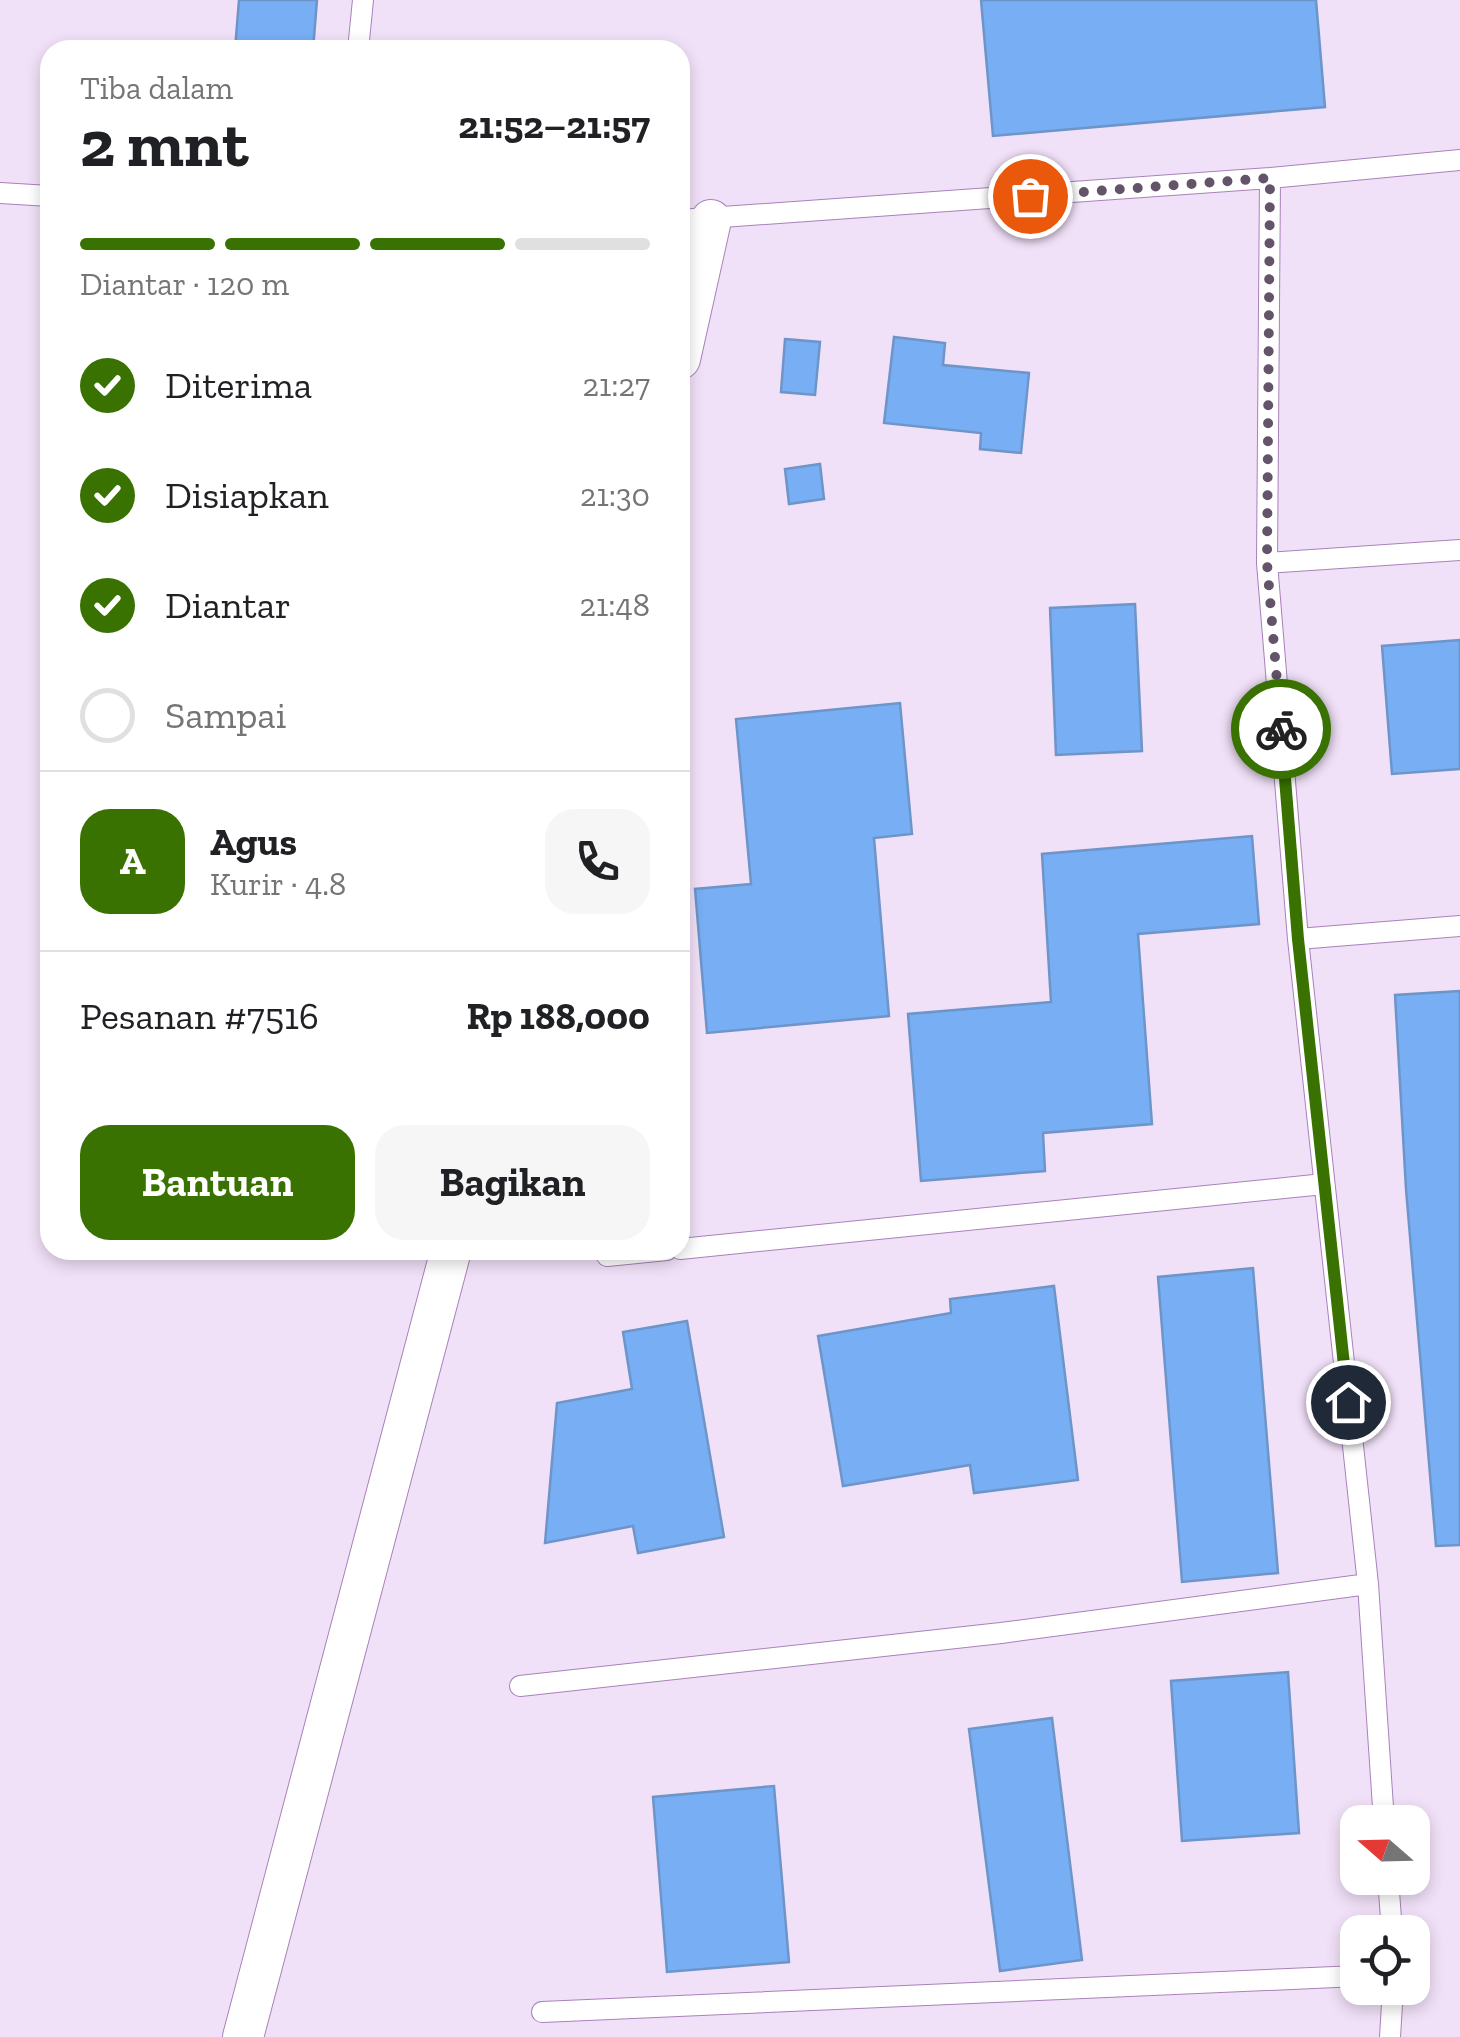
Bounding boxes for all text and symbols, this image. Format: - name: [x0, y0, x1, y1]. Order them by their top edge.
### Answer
- text: Tiba dalam: [80, 69, 233, 107]
- text: 21:52–21:57: [458, 102, 650, 148]
- text: 2 mnt: [80, 105, 248, 183]
- pin: [988, 154, 1073, 239]
- icon: bag: [1003, 169, 1058, 224]
- text: Diantar · 120 m: [80, 265, 289, 303]
- icon: check: [80, 358, 135, 413]
- text: Diterima: [165, 362, 312, 408]
- text: 21:27: [582, 366, 650, 404]
- icon: check: [80, 468, 135, 523]
- text: Disiapkan: [165, 472, 329, 518]
- text: 21:30: [580, 476, 650, 514]
- icon: check: [80, 578, 135, 633]
- text: Diantar: [165, 582, 291, 628]
- text: 21:48: [580, 586, 650, 624]
- courier: [1231, 679, 1331, 779]
- text: Sampai: [165, 692, 286, 738]
- icon: bike: [1254, 702, 1309, 757]
- button: phone: [545, 809, 650, 914]
- text: Agus: [210, 819, 297, 865]
- text: A: [119, 838, 146, 884]
- text: Kurir · 4.8: [210, 865, 346, 903]
- text: Pesanan #7516: [80, 993, 319, 1039]
- text: Rp 188,000: [467, 993, 650, 1039]
- button: Bantuan: [80, 1125, 355, 1240]
- button: Bagikan: [375, 1125, 650, 1240]
- pin: [1306, 1360, 1391, 1445]
- icon: home: [1321, 1375, 1376, 1430]
- north arrow: [1340, 1805, 1430, 1895]
- map controls: [1340, 1805, 1430, 2005]
- button: locate: [1340, 1915, 1430, 2005]

